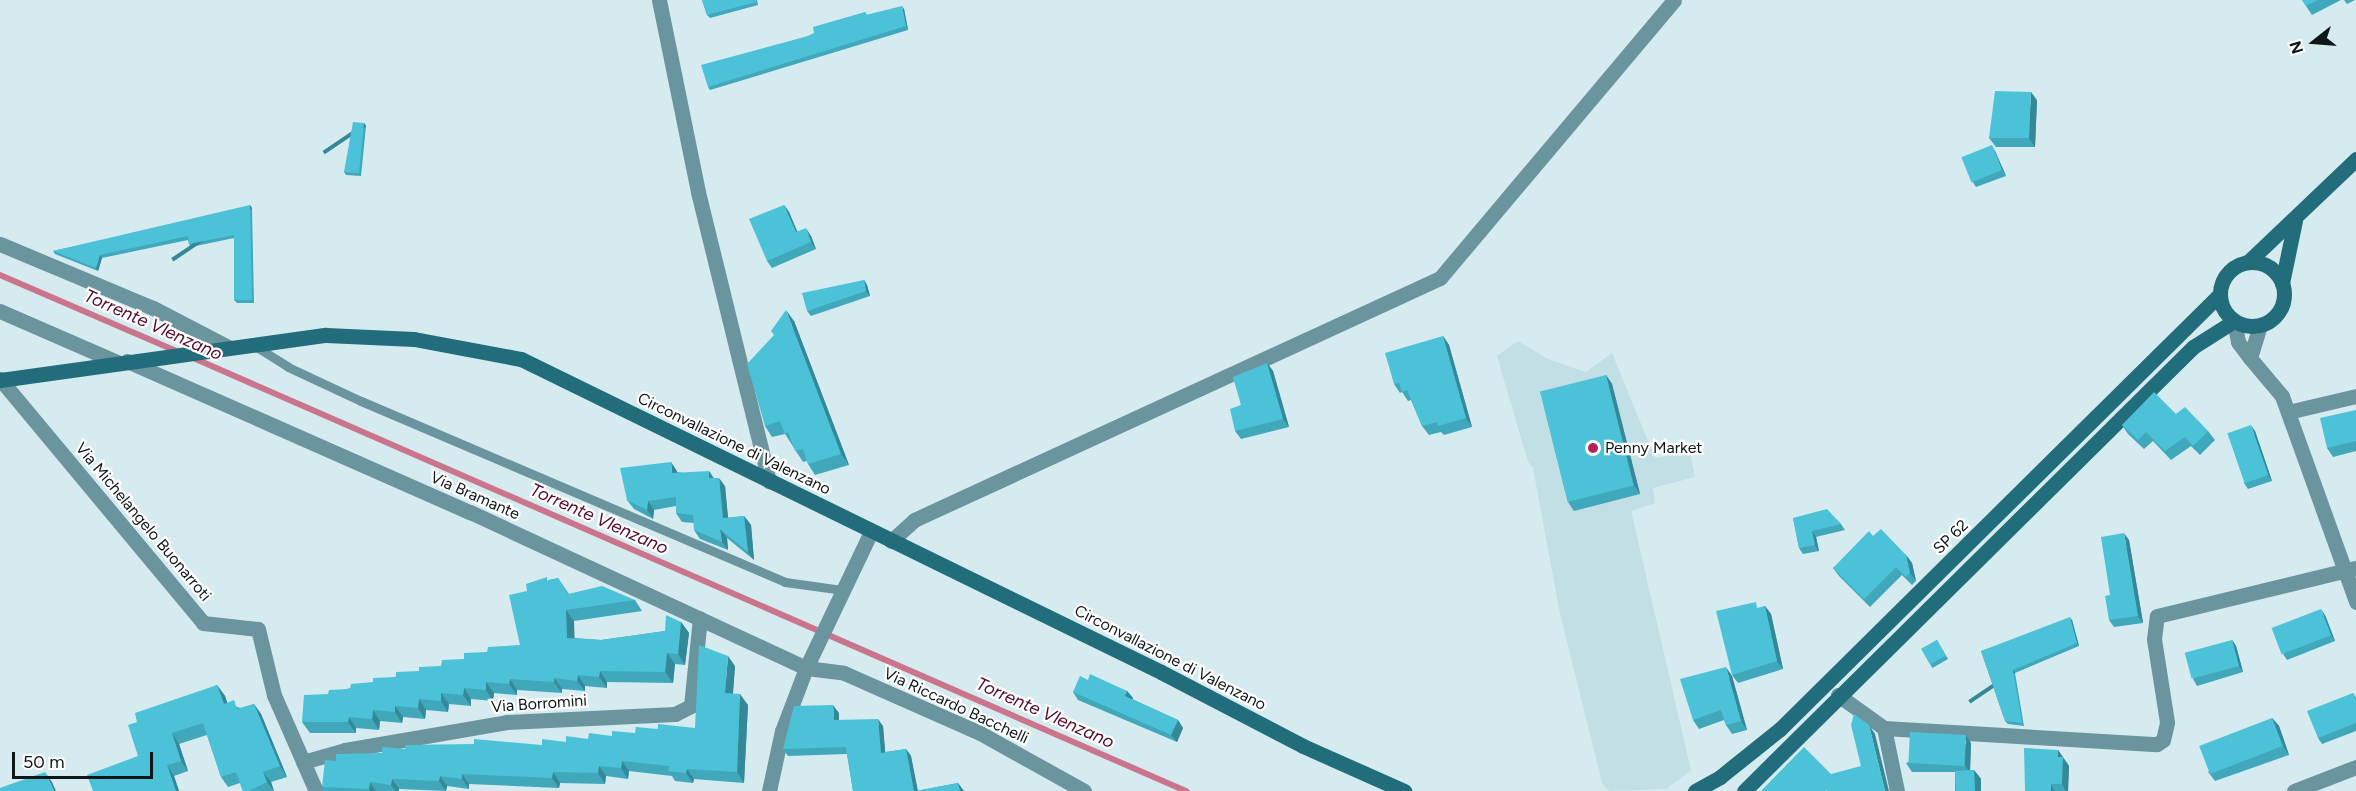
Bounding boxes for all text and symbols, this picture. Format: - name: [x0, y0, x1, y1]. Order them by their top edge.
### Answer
- north arrow: [2284, 12, 2344, 72]
- text: N: [2285, 39, 2307, 56]
- water label: Torrente Vlenzano: [81, 285, 225, 365]
- street label: Circonvallazione di Valenzano: [634, 389, 834, 499]
- place label: Penny Market: [1605, 438, 1702, 458]
- street label: Via Michelangelo Buonarroti: [71, 439, 215, 605]
- marker: Penny Market: [1586, 441, 1600, 455]
- street label: Via Bramante: [427, 468, 523, 524]
- water label: Torrente Vlenzano: [527, 479, 671, 559]
- street label: SP 62: [1930, 516, 1972, 558]
- street label: Circonvallazione di Valenzano: [1071, 601, 1269, 715]
- street label: Via Riccardo Bacchelli: [880, 664, 1032, 748]
- water label: Torrente Vlenzano: [973, 673, 1117, 753]
- street label: Via Borromini: [490, 691, 588, 717]
- scale bar: [15, 740, 156, 778]
- text: 50 m: [23, 751, 65, 773]

